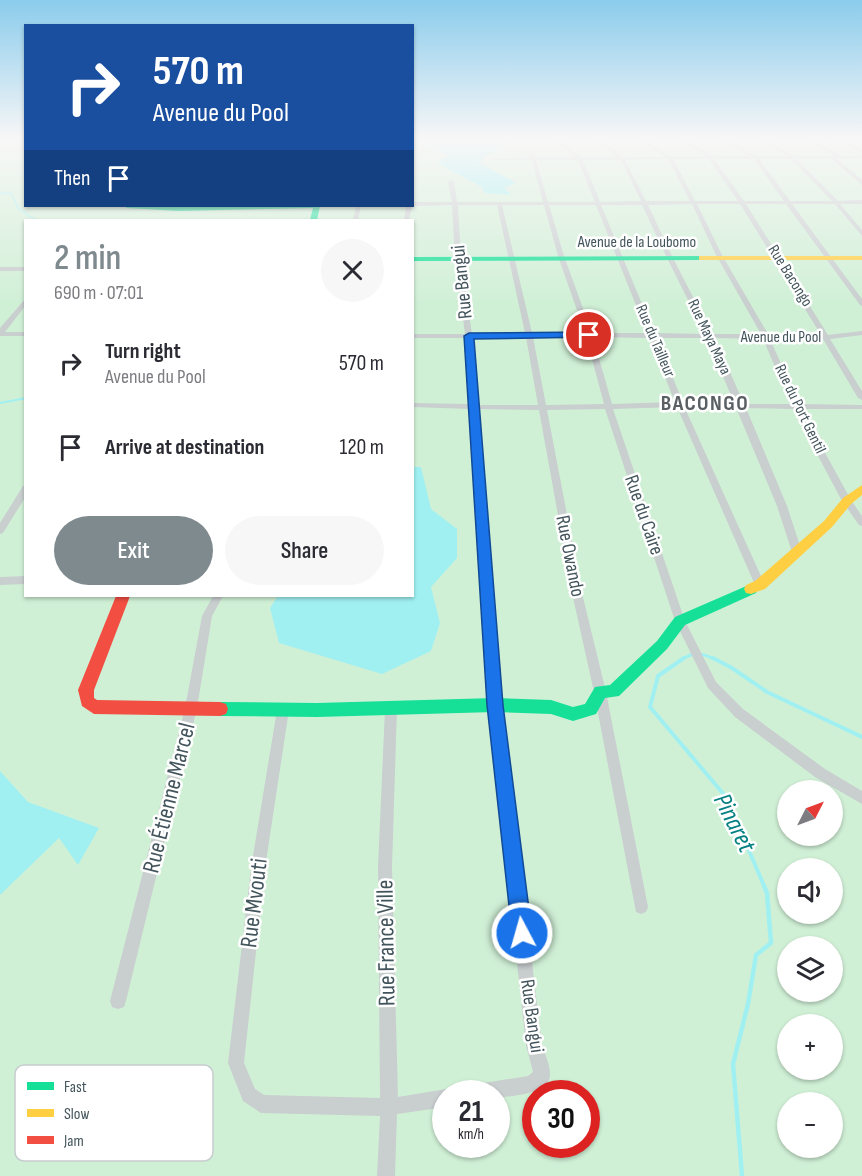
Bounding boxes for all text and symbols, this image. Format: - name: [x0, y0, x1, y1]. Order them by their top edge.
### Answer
- text: 570 m: [153, 46, 244, 97]
- icon: right: [54, 48, 132, 126]
- text: Avenue du Pool: [153, 97, 289, 129]
- icon: arrive: [102, 162, 135, 195]
- text: Then: [54, 165, 90, 192]
- street label: Avenue de la Loubomo: [577, 233, 696, 252]
- text: 2 min: [54, 237, 121, 280]
- button: close: [321, 239, 384, 302]
- street label: Rue Bacongo: [764, 242, 816, 310]
- street label: Rue Bangui: [446, 244, 478, 320]
- text: 690 m · 07:01: [54, 281, 143, 305]
- street label: Rue Maya Maya: [683, 296, 735, 378]
- street label: Rue du Tailleur: [631, 302, 679, 381]
- pin: [563, 309, 614, 360]
- icon: arrive: [572, 318, 605, 351]
- street label: Avenue du Pool: [740, 328, 821, 347]
- text: Turn right: [105, 338, 181, 365]
- icon: right: [54, 347, 87, 380]
- text: 570 m: [339, 350, 384, 377]
- street label: Rue du Port Gentil: [770, 361, 830, 457]
- text: Avenue du Pool: [105, 365, 206, 389]
- district label: BACONGO: [661, 390, 749, 417]
- icon: arrive: [54, 431, 87, 464]
- text: Arrive at destination: [105, 434, 264, 461]
- text: 120 m: [340, 434, 384, 461]
- street label: Rue du Caire: [619, 472, 669, 558]
- street label: Rue Owando: [550, 513, 590, 599]
- button: Exit: [54, 516, 213, 585]
- button: Share: [225, 516, 384, 585]
- street label: Rue Étienne Marcel: [136, 720, 202, 876]
- north arrow: [777, 780, 843, 846]
- map controls: [777, 780, 843, 1158]
- water label: Pinaret: [706, 788, 762, 859]
- street label: Rue Mvouti: [234, 857, 274, 949]
- button: sound: [777, 858, 843, 924]
- street label: Rue France Ville: [370, 880, 402, 1006]
- position arrow: [490, 901, 554, 965]
- button: layers: [777, 936, 843, 1002]
- street label: Rue Bangui: [515, 978, 549, 1054]
- button: +: [777, 1014, 843, 1080]
- legend: [15, 1065, 213, 1161]
- text: Fast: [64, 1078, 87, 1097]
- speed limit sign: 30: [522, 1080, 600, 1158]
- button: −: [777, 1092, 843, 1158]
- text: 21: [459, 1094, 483, 1130]
- text: Slow: [64, 1105, 89, 1124]
- text: km/h: [458, 1125, 484, 1144]
- text: Jam: [63, 1132, 84, 1151]

